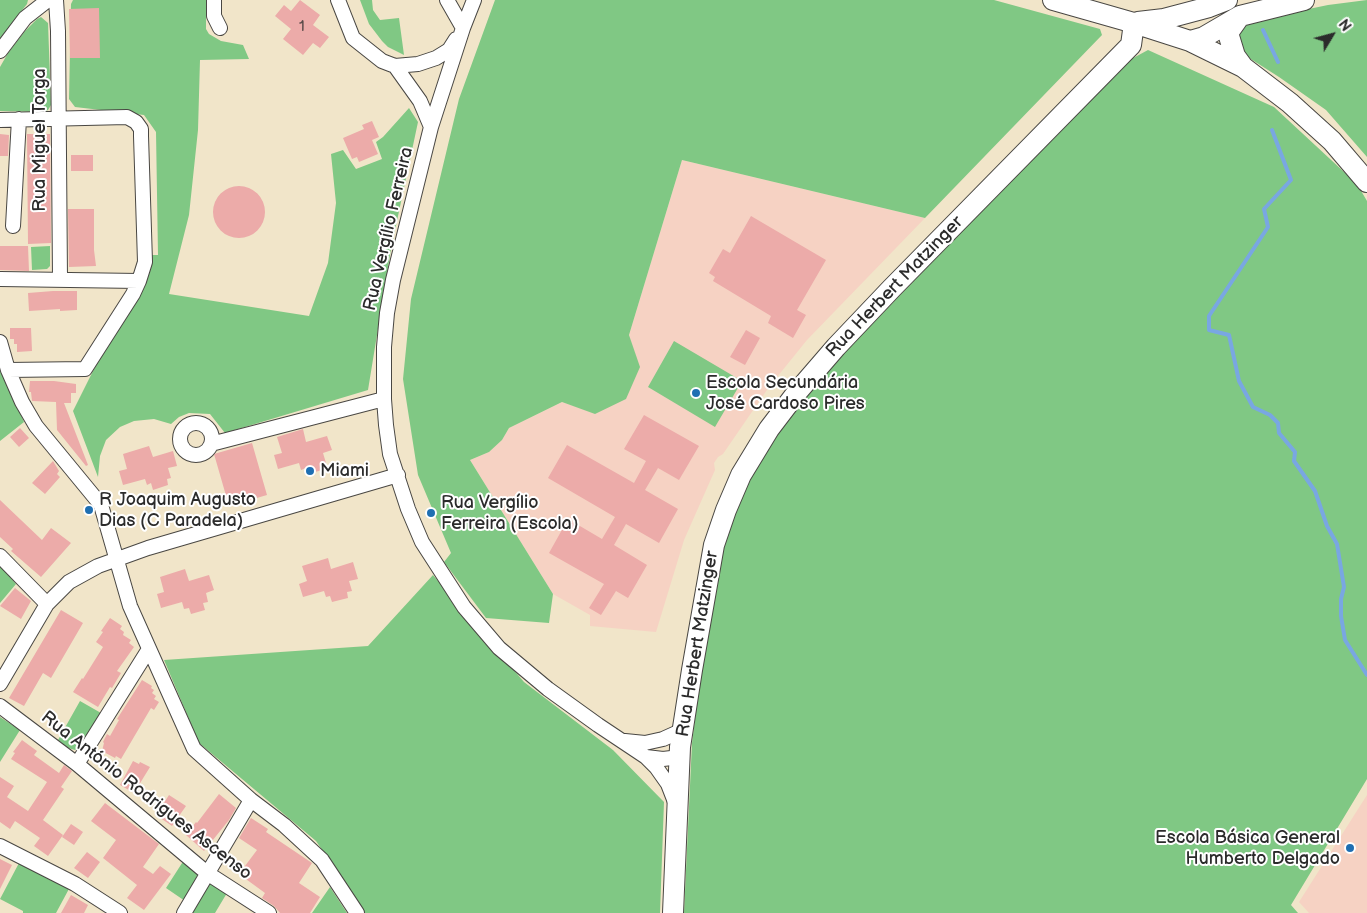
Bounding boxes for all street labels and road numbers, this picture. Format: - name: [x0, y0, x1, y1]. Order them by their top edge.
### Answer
- street label: Rua Miguel Torga: [29, 68, 51, 212]
- street label: Rua Vergílio Ferreira: [360, 145, 418, 313]
- street label: Rua Herbert Matzinger: [822, 212, 968, 362]
- street label: Rua Herbert Matzinger: [673, 550, 723, 738]
- street label: Rua António Rodrigues Ascenso: [36, 707, 256, 885]

